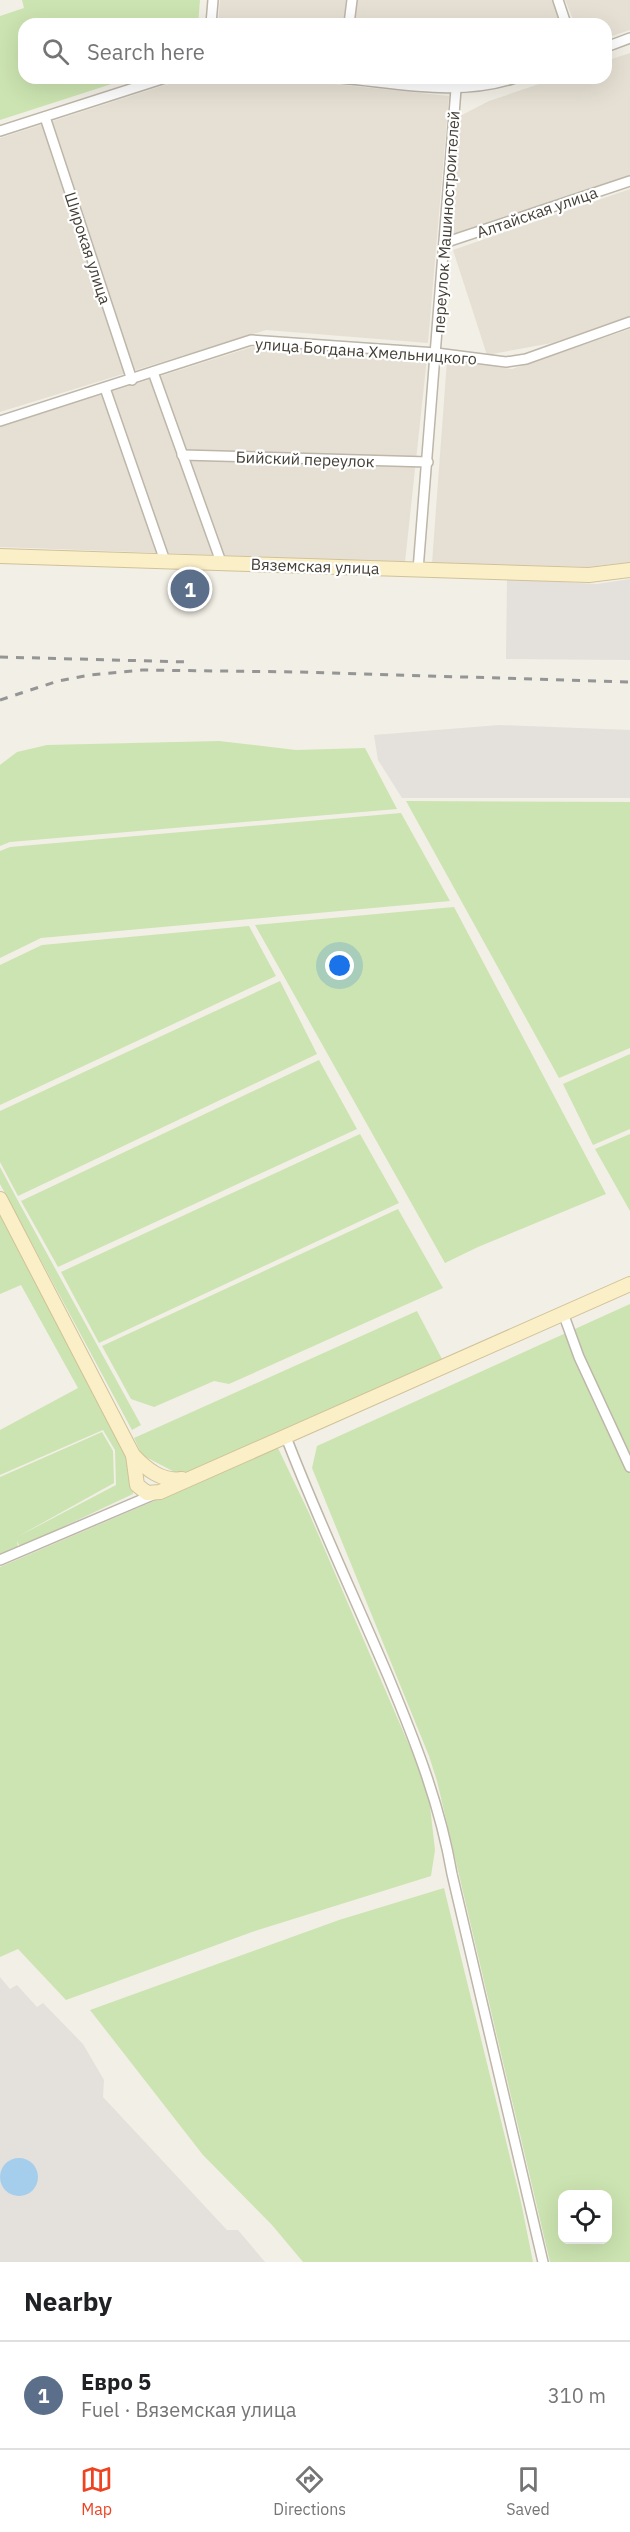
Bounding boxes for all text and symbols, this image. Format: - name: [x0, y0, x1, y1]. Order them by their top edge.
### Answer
- search box: [18, 18, 612, 84]
- icon: search: [39, 35, 72, 68]
- text: Search here: [87, 37, 205, 66]
- street label: переулок Машиностроителей: [428, 110, 464, 334]
- street label: Алтайская улица: [474, 182, 601, 242]
- street label: Широкая улица: [60, 189, 116, 307]
- street label: улица Богдана Хмельницкого: [255, 333, 478, 369]
- street label: Бийский переулок: [235, 447, 375, 471]
- street label: Вяземская улица: [250, 554, 380, 578]
- pin: 1: [170, 566, 210, 612]
- your location: [325, 951, 354, 980]
- map controls: [558, 2190, 612, 2244]
- button: locate: [558, 2190, 612, 2244]
- text: Nearby: [24, 2284, 112, 2318]
- text: Евро 5: [81, 2367, 151, 2396]
- text: 1: [38, 2382, 50, 2409]
- text: 310 m: [548, 2382, 606, 2409]
- text: Fuel · Вяземская улица: [81, 2396, 297, 2423]
- tab: Map: [80, 2463, 113, 2519]
- tab: Directions: [273, 2463, 346, 2519]
- tab: Saved: [506, 2463, 550, 2519]

